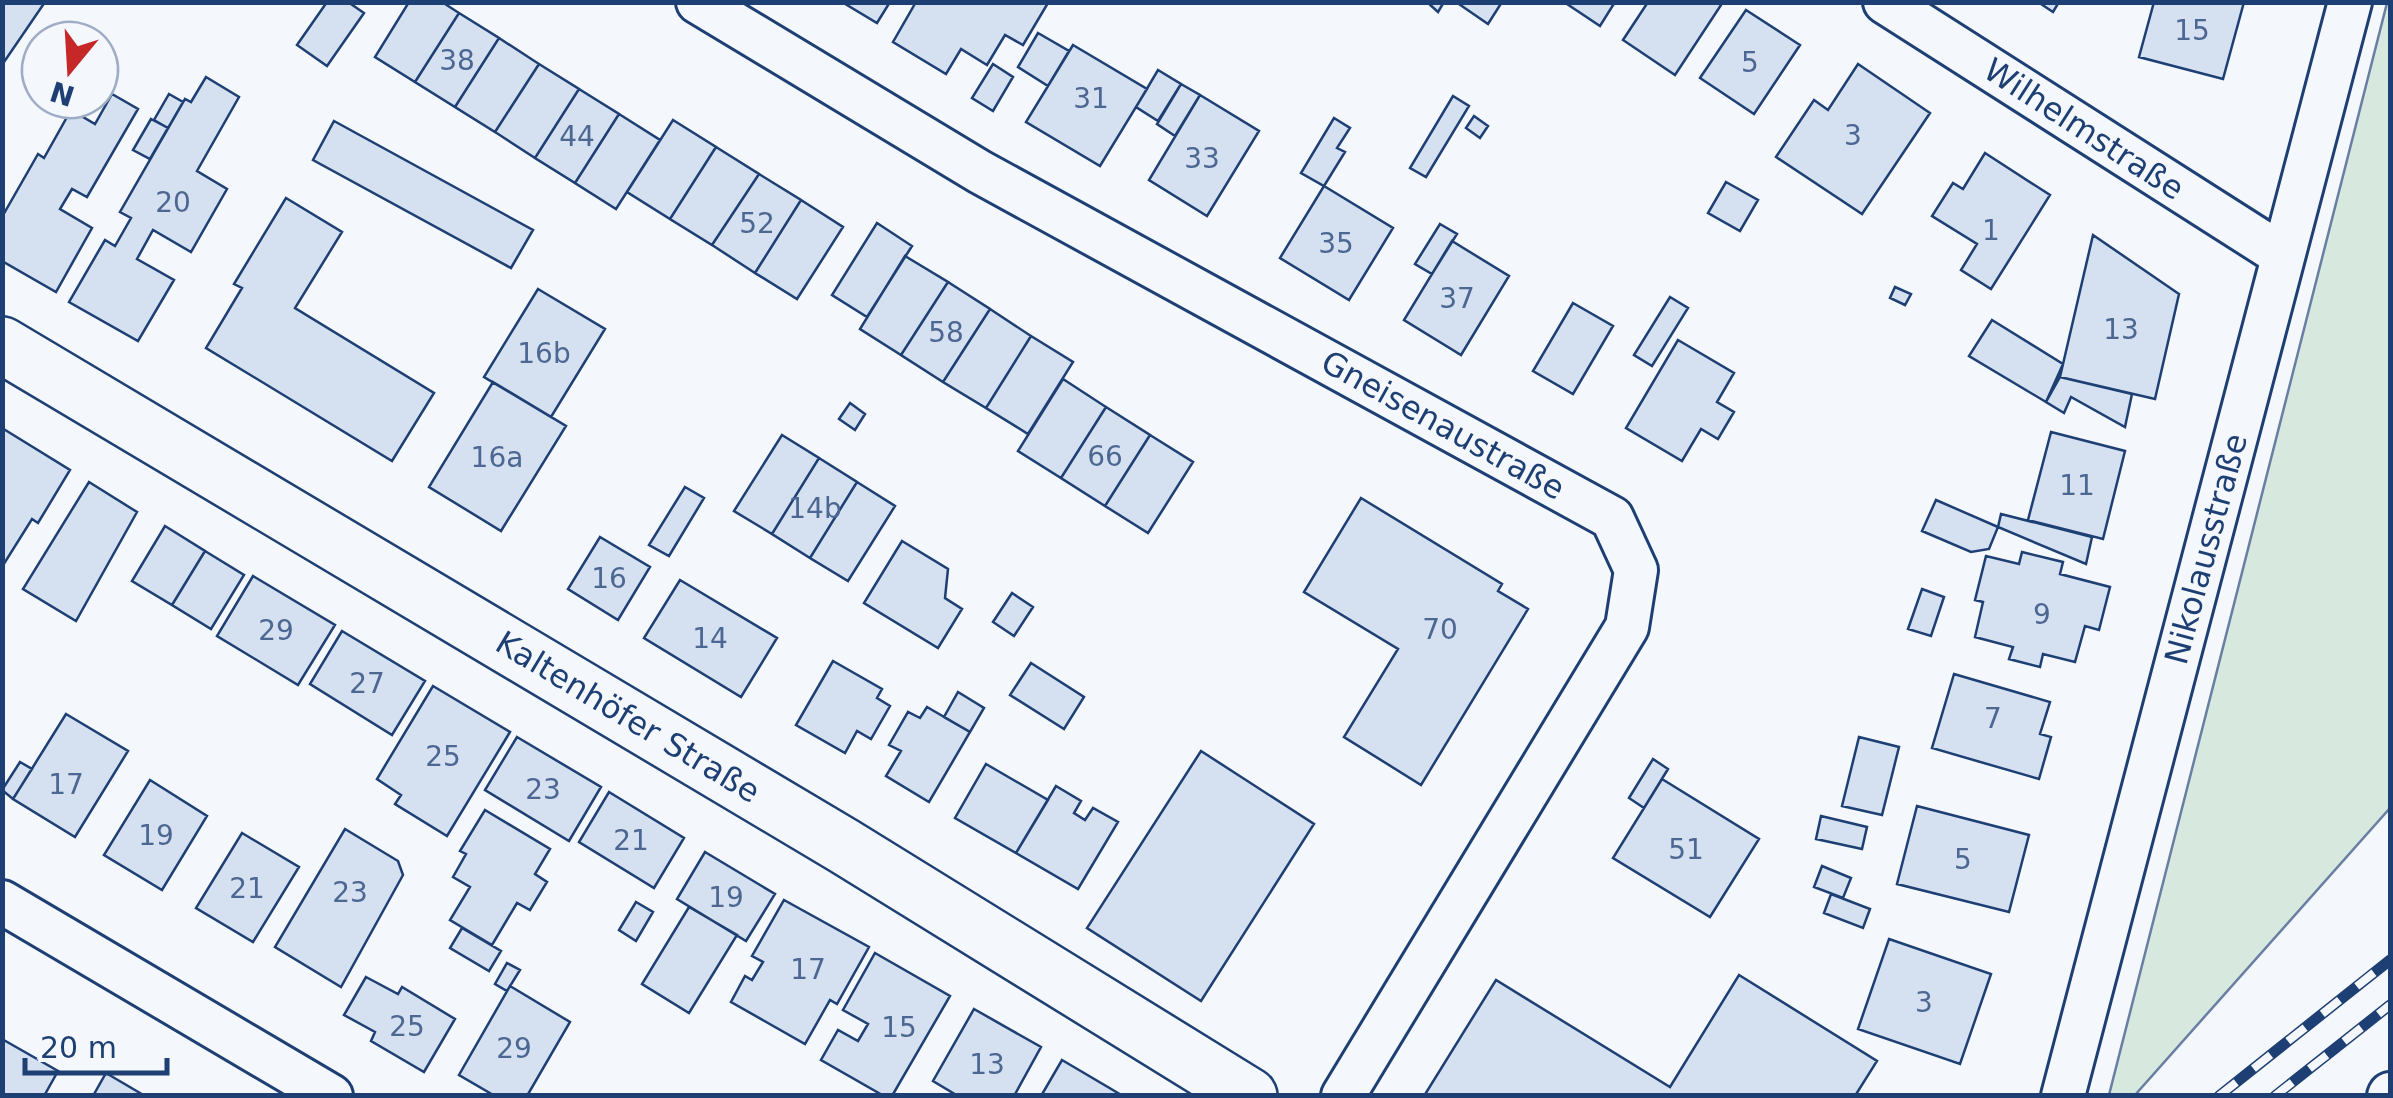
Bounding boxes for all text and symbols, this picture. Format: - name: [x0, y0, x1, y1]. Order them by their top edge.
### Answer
- house number: 15: [2174, 14, 2210, 47]
- north arrow: [20, 20, 120, 120]
- house number: 38: [439, 44, 475, 77]
- house number: 5: [1741, 46, 1759, 79]
- street label: Wilhelmstraße: [1977, 50, 2191, 208]
- text: N: [46, 74, 79, 113]
- house number: 31: [1073, 82, 1109, 115]
- house number: 3: [1844, 119, 1862, 152]
- house number: 44: [559, 120, 595, 153]
- house number: 33: [1184, 142, 1220, 175]
- house number: 20: [155, 186, 191, 219]
- house number: 52: [739, 207, 775, 240]
- house number: 1: [1982, 214, 2000, 247]
- house number: 35: [1318, 227, 1354, 260]
- house number: 37: [1439, 282, 1475, 315]
- house number: 13: [2103, 313, 2139, 346]
- house number: 58: [928, 316, 964, 349]
- house number: 16b: [517, 337, 571, 370]
- street label: Gneisenaustraße: [1315, 342, 1571, 508]
- street label: Nikolausstraße: [2157, 430, 2255, 668]
- house number: 66: [1087, 440, 1123, 473]
- house number: 16a: [471, 441, 523, 474]
- house number: 11: [2059, 469, 2095, 502]
- house number: 14b: [788, 492, 842, 525]
- house number: 16: [591, 562, 627, 595]
- house number: 9: [2033, 598, 2051, 631]
- house number: 70: [1422, 613, 1458, 646]
- house number: 29: [258, 614, 294, 647]
- house number: 14: [692, 622, 728, 655]
- street label: Kaltenhöfer Straße: [489, 623, 767, 811]
- house number: 27: [349, 667, 385, 700]
- house number: 7: [1984, 702, 2002, 735]
- house number: 25: [425, 740, 461, 773]
- house number: 17: [48, 768, 84, 801]
- house number: 23: [525, 773, 561, 806]
- house number: 19: [138, 819, 174, 852]
- house number: 21: [613, 824, 649, 857]
- house number: 51: [1668, 833, 1704, 866]
- house number: 5: [1954, 843, 1972, 876]
- house number: 21: [229, 872, 265, 905]
- house number: 23: [332, 876, 368, 909]
- house number: 19: [708, 881, 744, 914]
- house number: 17: [790, 953, 826, 986]
- house number: 3: [1915, 986, 1933, 1019]
- house number: 25: [389, 1010, 425, 1043]
- house number: 15: [881, 1011, 917, 1044]
- scale bar: [25, 1013, 168, 1075]
- text: 20 m: [40, 1030, 117, 1065]
- house number: 29: [496, 1032, 532, 1065]
- house number: 13: [969, 1048, 1005, 1081]

